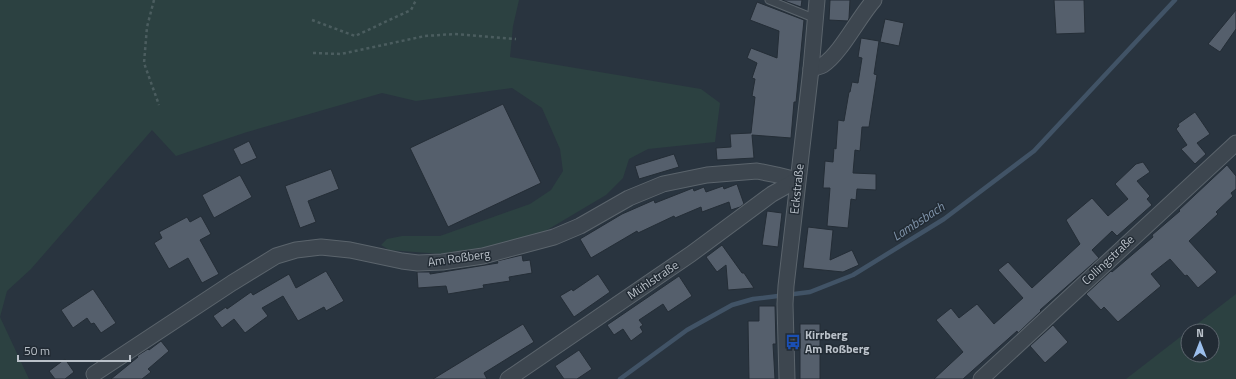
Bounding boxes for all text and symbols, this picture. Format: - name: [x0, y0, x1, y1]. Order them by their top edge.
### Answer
- street label: Eckstraße: [784, 163, 809, 215]
- water label: Lambsbach: [888, 196, 949, 245]
- street label: Collingstraße: [1077, 230, 1138, 289]
- street label: Am Roßberg: [426, 244, 491, 271]
- street label: Mühlstraße: [623, 255, 682, 304]
- north arrow: [1180, 323, 1220, 363]
- place label: Kirrberg Am Roßberg: [805, 325, 870, 358]
- text: N: [1196, 325, 1204, 341]
- bus stop icon: Kirrberg Am Roßberg: [784, 333, 802, 351]
- scale bar: [18, 337, 130, 363]
- text: 50 m: [24, 341, 50, 360]

